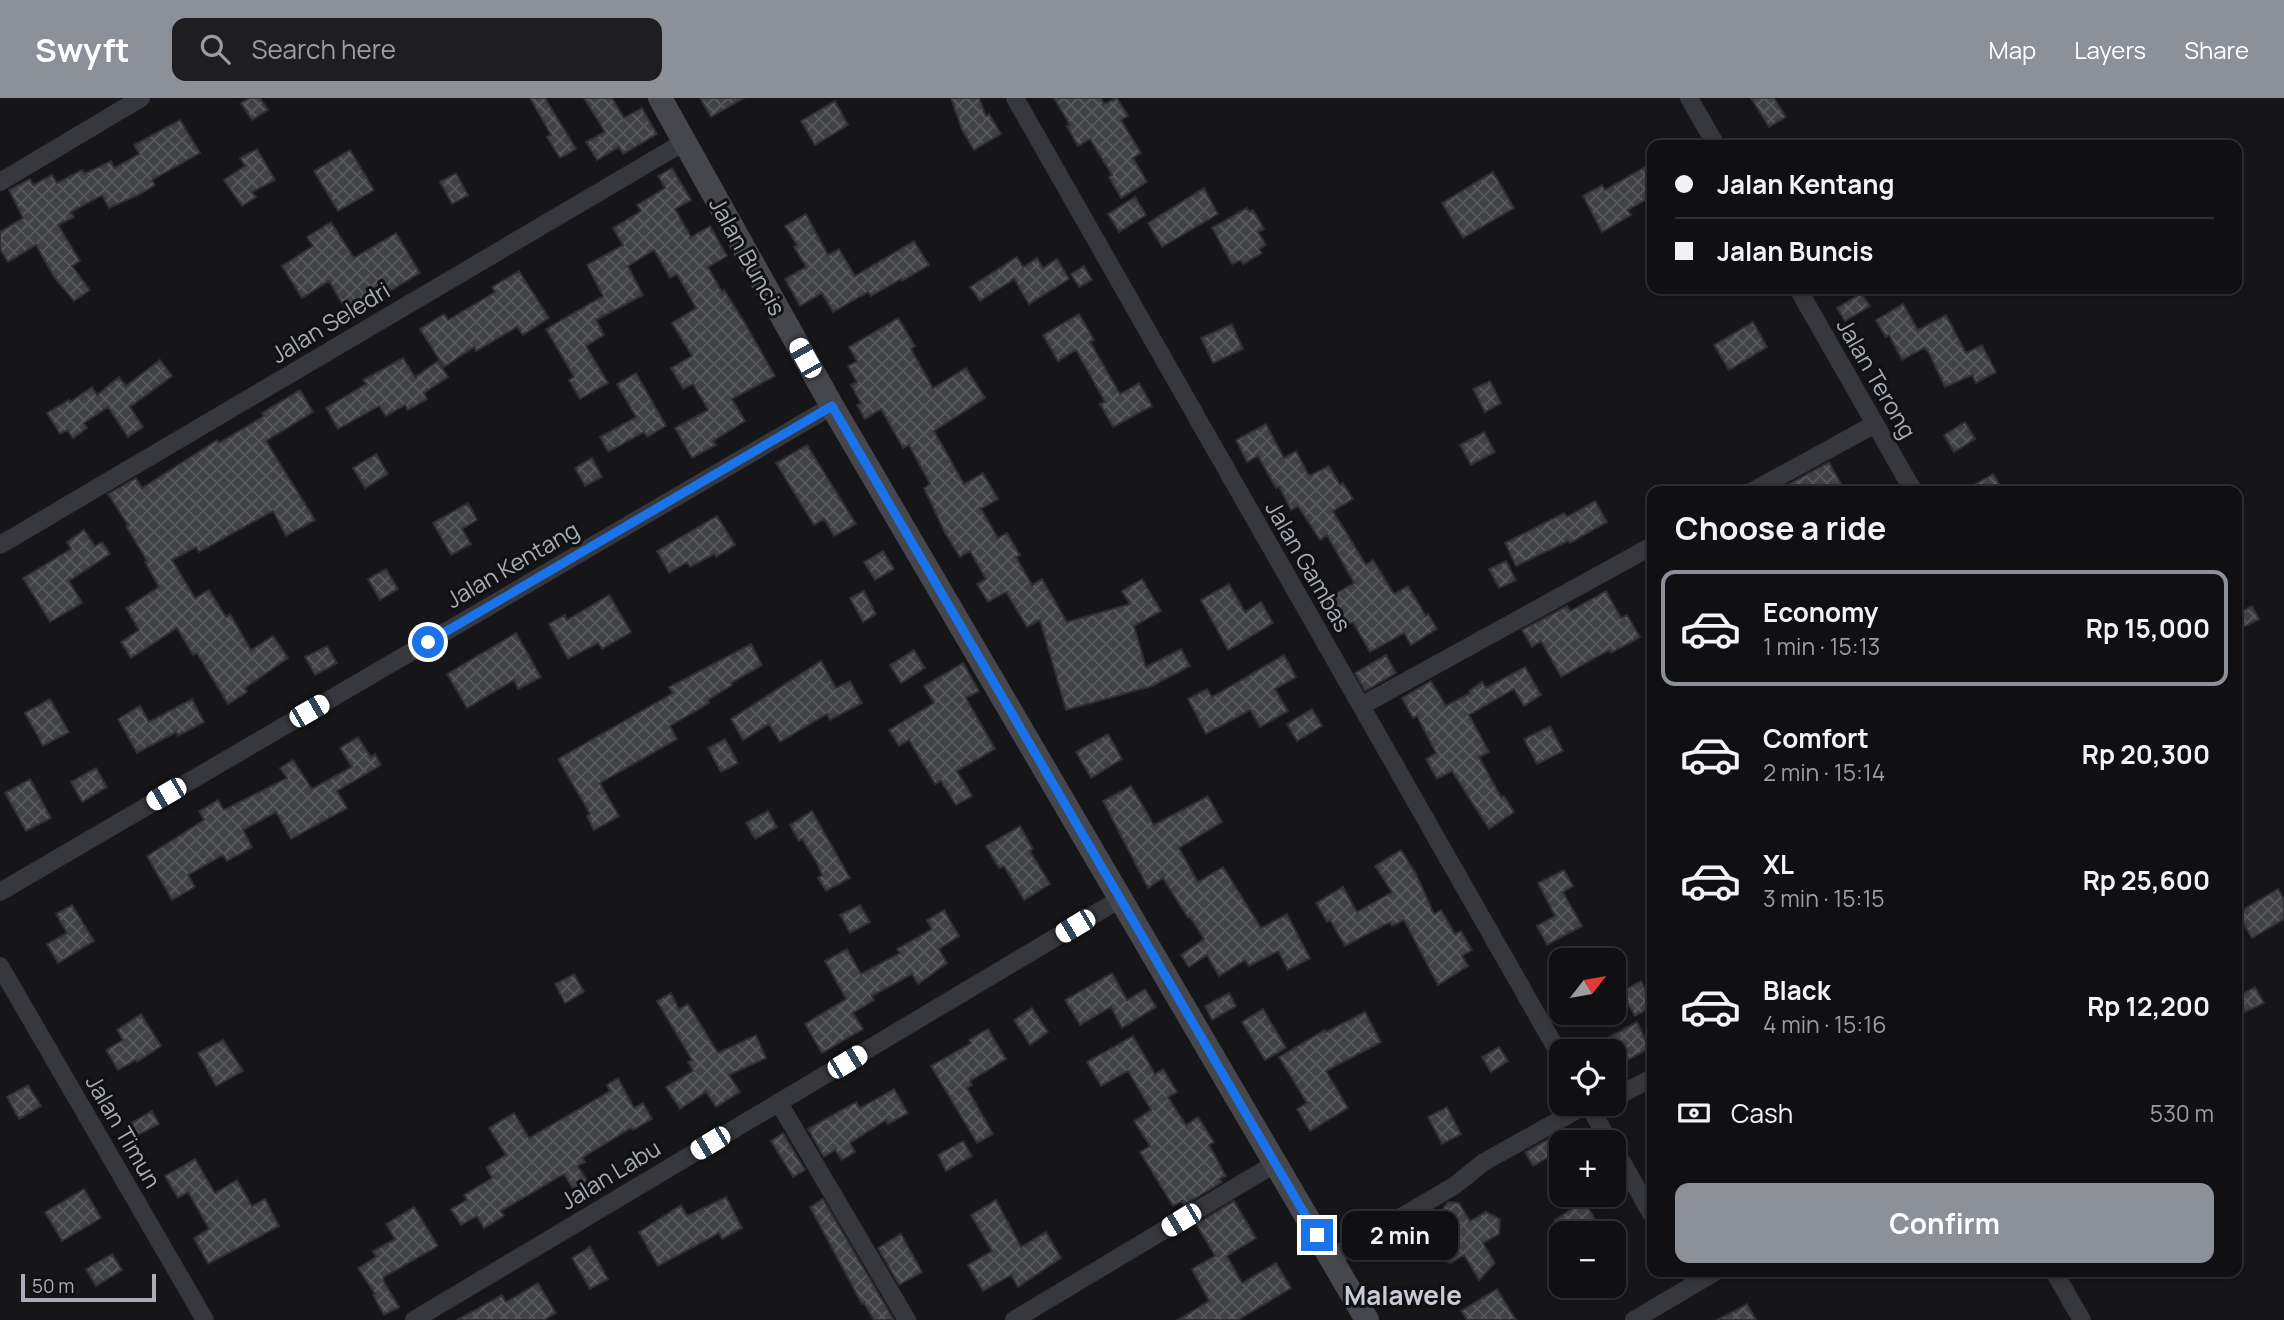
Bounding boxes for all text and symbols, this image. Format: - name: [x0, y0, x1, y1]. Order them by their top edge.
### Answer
- search box: [172, 18, 662, 81]
- text: Swyft: [35, 27, 130, 72]
- icon: search: [196, 30, 234, 68]
- text: Search here: [252, 31, 396, 67]
- text: Map: [1989, 33, 2036, 66]
- text: Layers: [2074, 33, 2146, 66]
- text: Share: [2184, 33, 2249, 66]
- text: Jalan Kentang: [1717, 166, 1895, 202]
- street label: Jalan Buncis: [702, 191, 794, 321]
- text: Jalan Buncis: [1717, 233, 1873, 269]
- street label: Jalan Seledri: [265, 274, 395, 370]
- street label: Jalan Terong: [1830, 312, 1924, 444]
- car: [786, 335, 825, 381]
- street label: Jalan Gambas: [1258, 494, 1360, 638]
- text: Choose a ride: [1675, 506, 1886, 550]
- street label: Jalan Kentang: [440, 513, 584, 615]
- text: Economy: [1763, 594, 1878, 630]
- icon: car: [1679, 597, 1742, 660]
- text: Rp 15,000: [2086, 610, 2210, 646]
- route start: [412, 626, 444, 658]
- text: 1 min · 15:13: [1763, 630, 1880, 662]
- car: [286, 691, 333, 731]
- text: Comfort: [1763, 720, 1869, 756]
- icon: car: [1679, 723, 1742, 786]
- text: Rp 20,300: [2082, 736, 2210, 772]
- text: 2 min · 15:14: [1763, 756, 1885, 788]
- car: [143, 774, 190, 814]
- text: XL: [1763, 846, 1794, 882]
- icon: car: [1679, 849, 1742, 912]
- text: Rp 25,600: [2083, 862, 2210, 898]
- text: 3 min · 15:15: [1763, 882, 1885, 914]
- car: [1052, 906, 1099, 946]
- north arrow: [1549, 948, 1626, 1026]
- map controls: [1549, 948, 1626, 1298]
- text: Black: [1763, 972, 1831, 1008]
- icon: car: [1679, 975, 1742, 1038]
- text: Rp 12,200: [2087, 988, 2210, 1024]
- text: 4 min · 15:16: [1763, 1008, 1886, 1040]
- button: locate: [1549, 1039, 1626, 1116]
- car: [824, 1042, 871, 1082]
- street label: Jalan Timun: [79, 1069, 169, 1193]
- icon: cash: [1675, 1094, 1713, 1132]
- text: Cash: [1731, 1095, 1793, 1131]
- text: 530 m: [2150, 1097, 2214, 1129]
- car: [687, 1123, 734, 1163]
- button: +: [1549, 1130, 1626, 1207]
- street label: Jalan Labu: [554, 1132, 666, 1216]
- button: Confirm: [1675, 1183, 2214, 1263]
- car: [1158, 1200, 1205, 1240]
- callout: 2 min: [1342, 1210, 1457, 1260]
- route end: [1301, 1219, 1333, 1251]
- text: 2 min: [1370, 1219, 1430, 1251]
- button: −: [1549, 1221, 1626, 1298]
- scale bar: [21, 1271, 156, 1303]
- text: 50 m: [32, 1273, 74, 1299]
- district label: Malawele: [1344, 1277, 1462, 1313]

